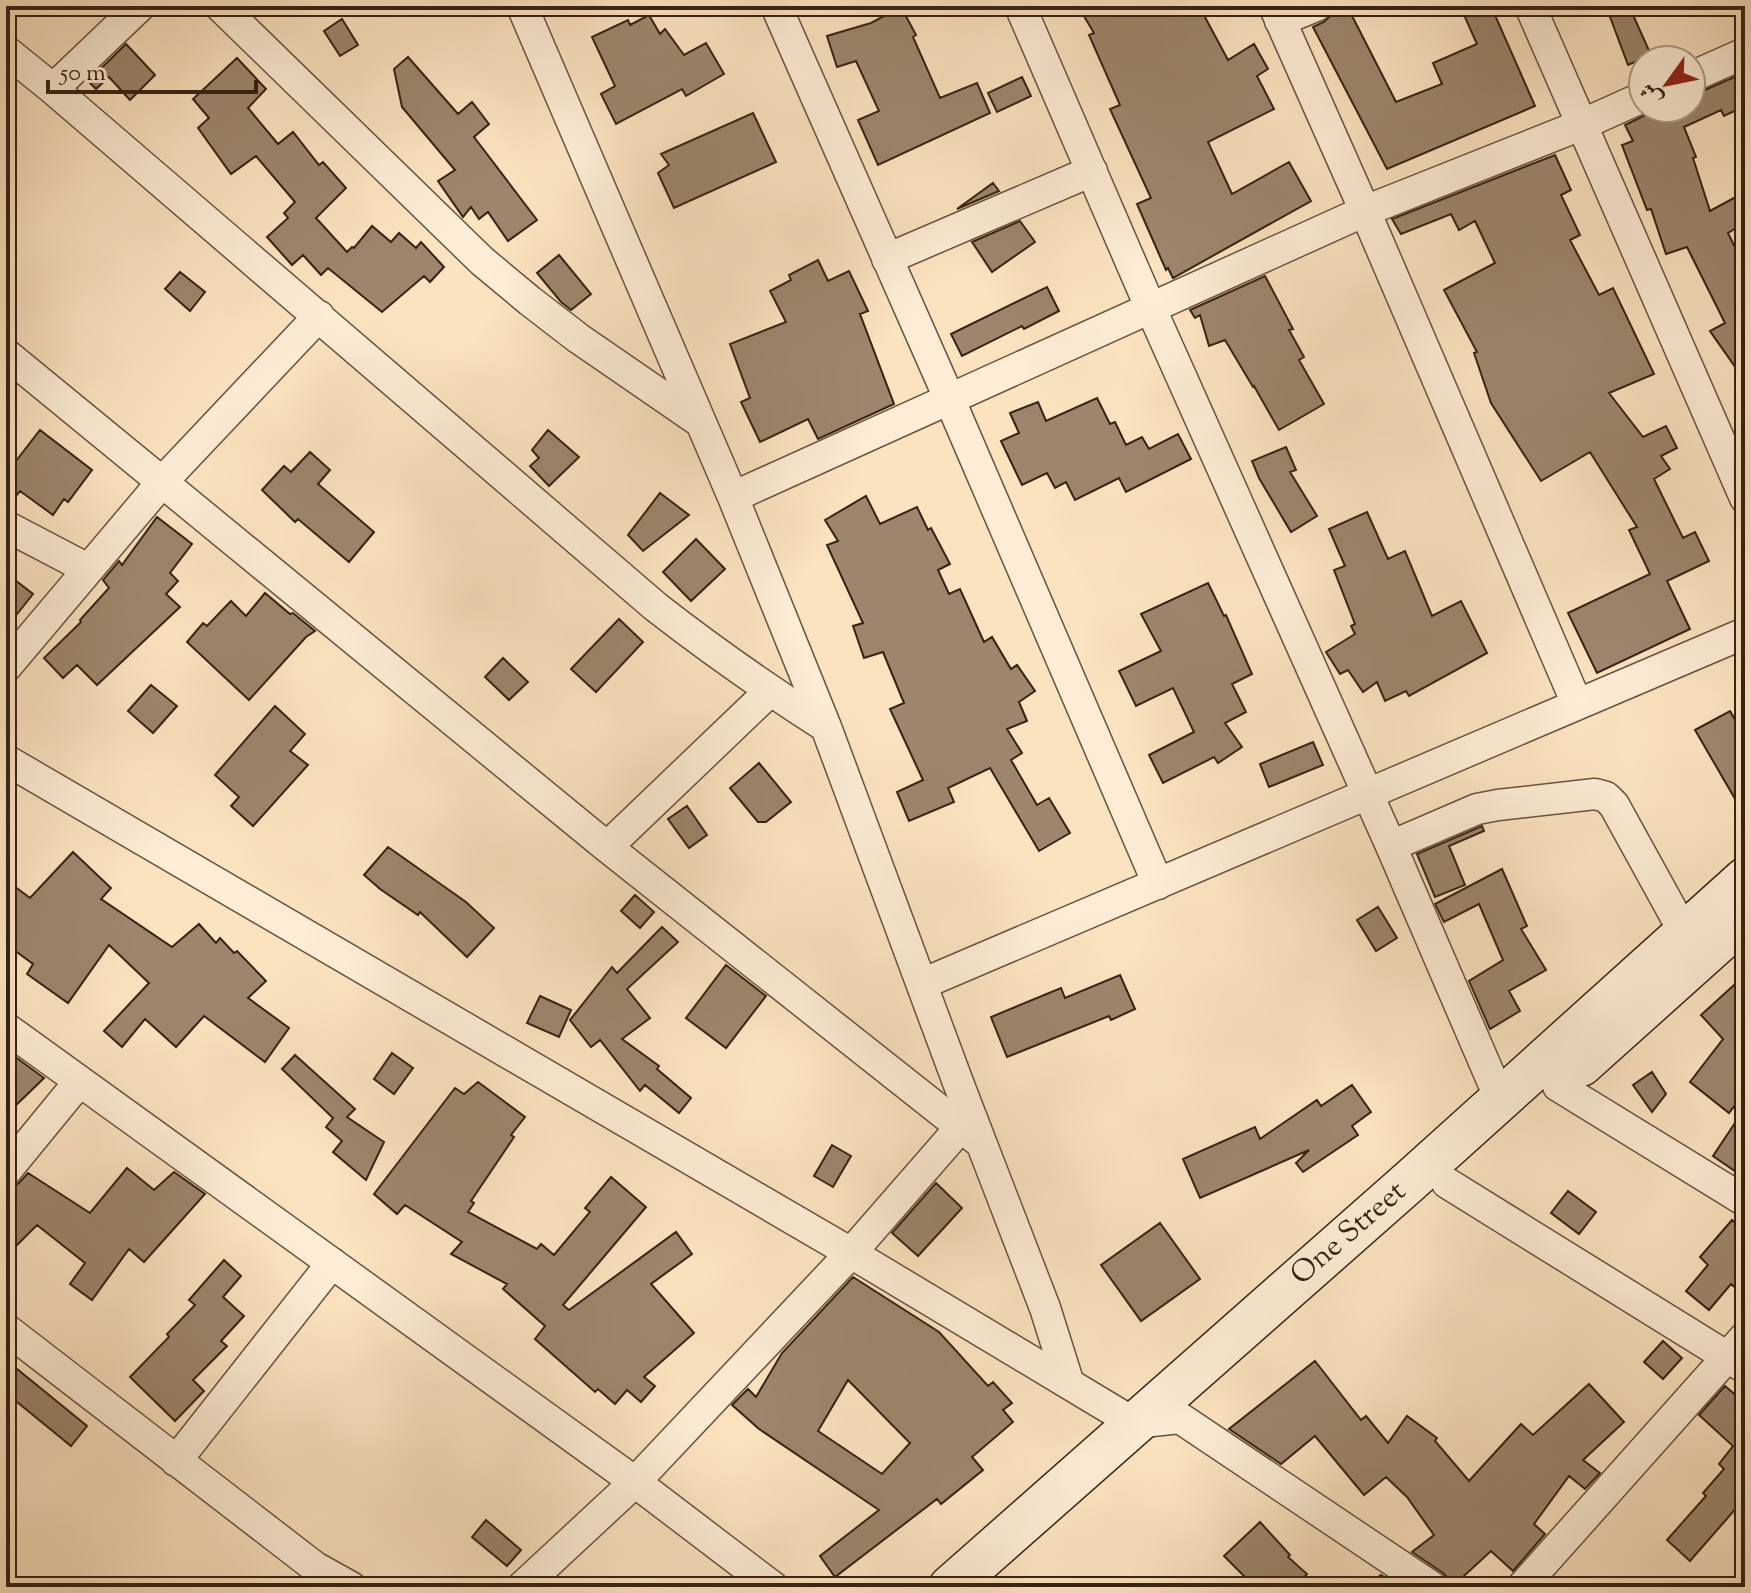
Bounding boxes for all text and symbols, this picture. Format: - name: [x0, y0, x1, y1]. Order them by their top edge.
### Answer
- scale bar: [48, 44, 256, 94]
- north arrow: [1627, 44, 1707, 124]
- text: 50 m: [58, 57, 106, 91]
- text: ش: [1633, 75, 1672, 111]
- street label: One Street: [1282, 1172, 1416, 1296]

